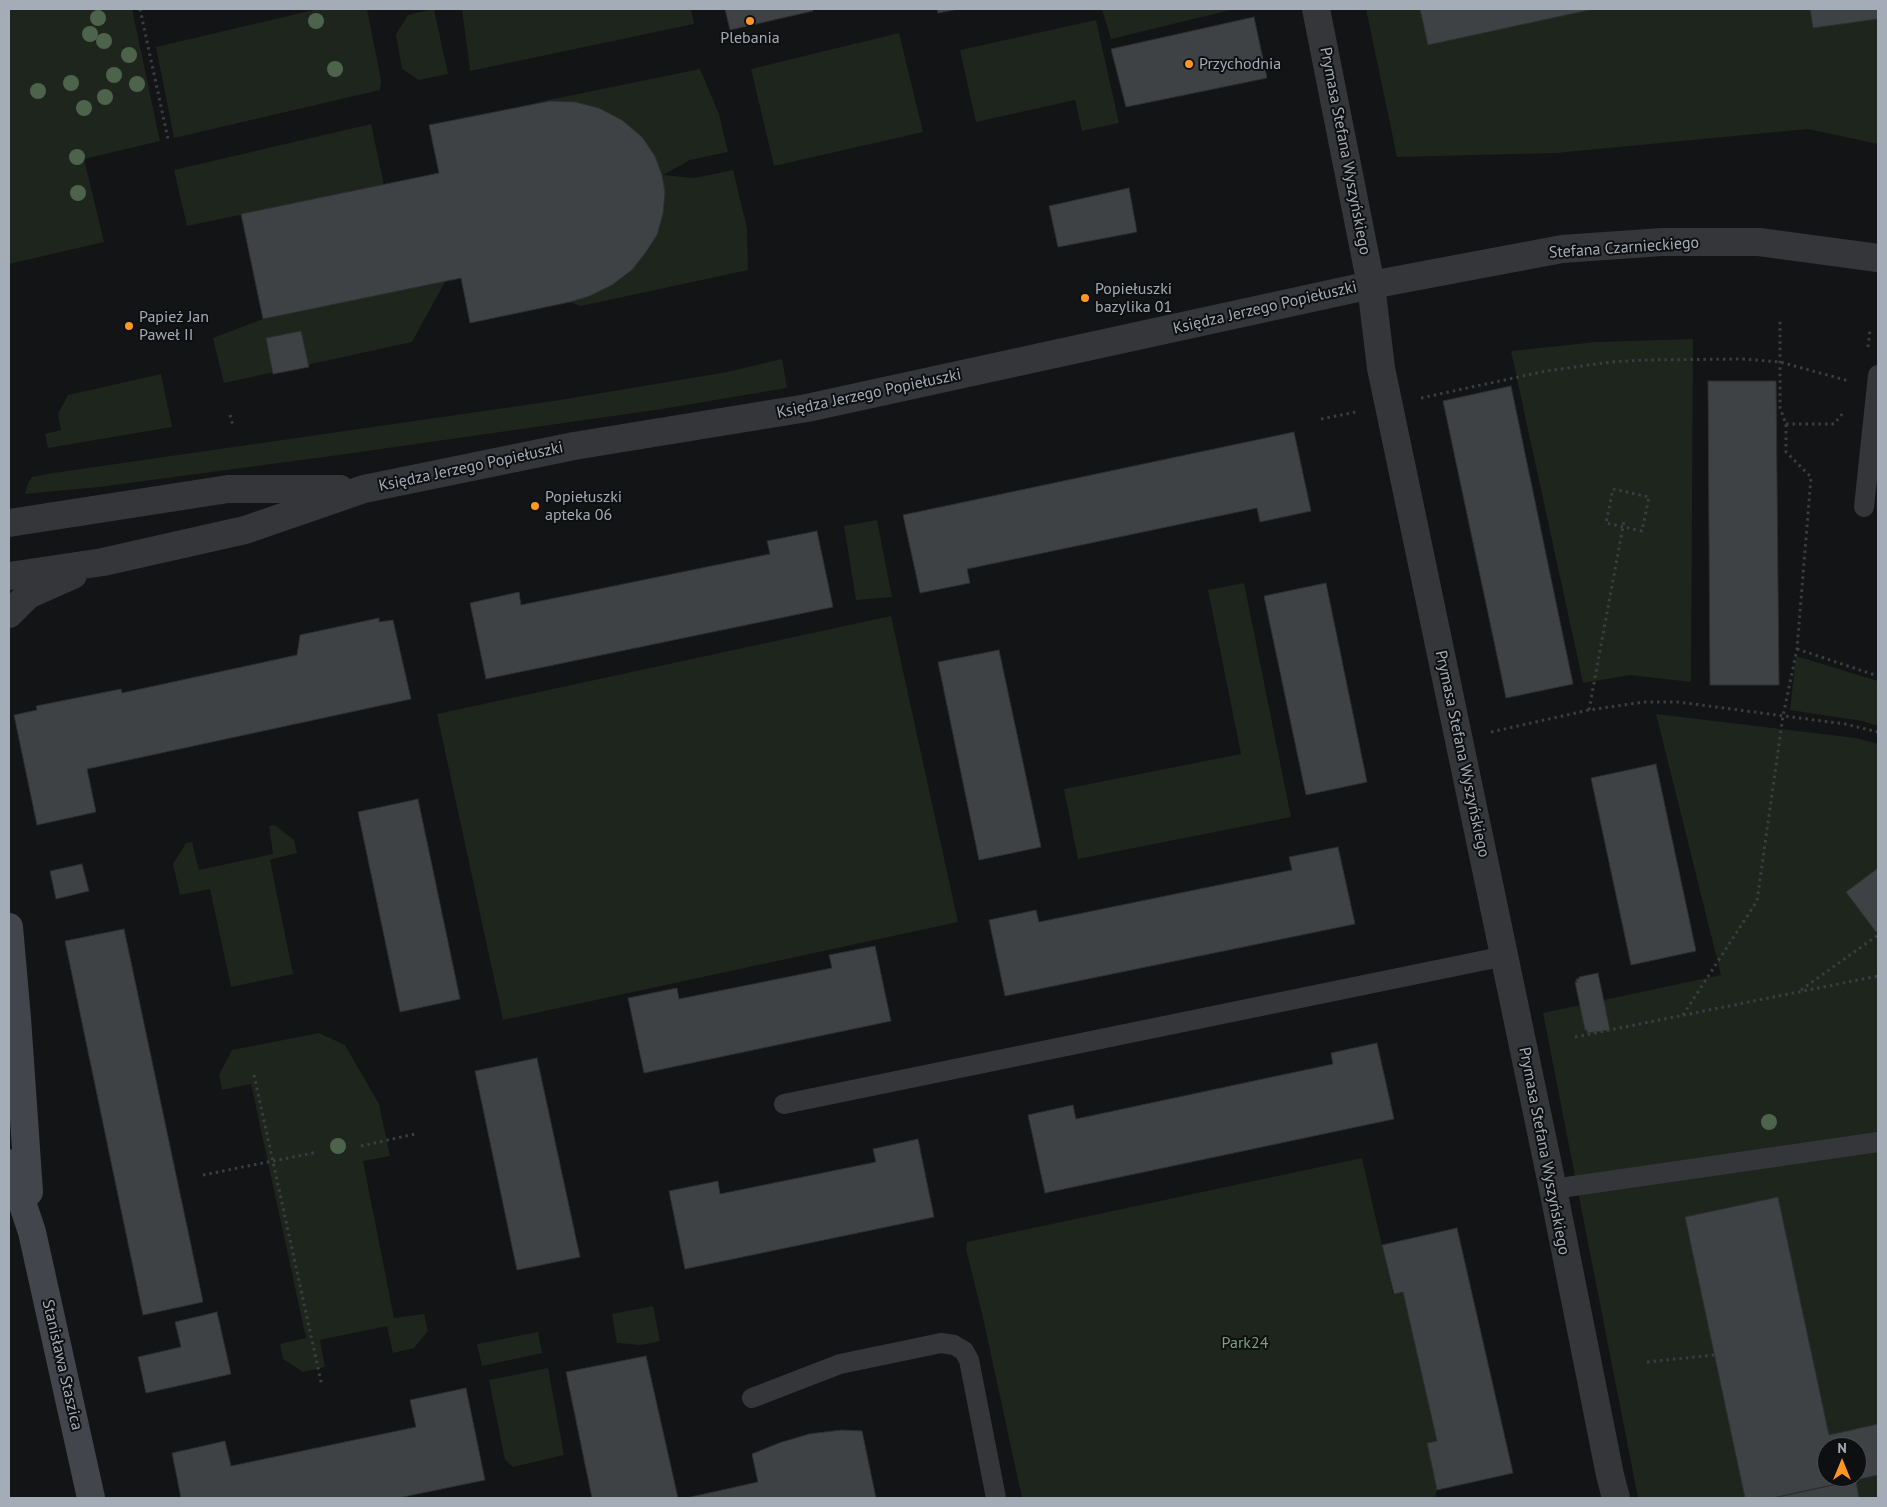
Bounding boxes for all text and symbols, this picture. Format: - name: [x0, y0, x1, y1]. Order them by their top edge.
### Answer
- marker: Plebania: [744, 15, 756, 27]
- place label: Plebania: [720, 28, 780, 48]
- street label: Prymasa Stefana Wyszyńskiego: [1315, 46, 1375, 256]
- place label: Przychodnia: [1199, 54, 1281, 74]
- marker: Przychodnia: [1183, 58, 1195, 70]
- street label: Stefana Czarnieckiego: [1548, 233, 1700, 263]
- street label: Księdza Jerzego Popiełuszki: [1171, 277, 1359, 339]
- place label: Popiełuszki bazylika 01: [1095, 279, 1172, 317]
- marker: Popiełuszki bazylika 01: [1079, 292, 1091, 304]
- place label: Papież Jan Paweł II: [139, 307, 209, 345]
- marker: Papież Jan Paweł II: [123, 320, 135, 332]
- street label: Księdza Jerzego Popiełuszki: [775, 365, 963, 423]
- street label: Księdza Jerzego Popiełuszki: [377, 438, 565, 496]
- place label: Popiełuszki apteka 06: [545, 487, 622, 525]
- marker: Popiełuszki apteka 06: [529, 500, 541, 512]
- street label: Prymasa Stefana Wyszyńskiego: [1431, 649, 1493, 859]
- street label: Prymasa Stefana Wyszyńskiego: [1514, 1046, 1574, 1256]
- street label: Stanisława Staszica: [38, 1298, 86, 1432]
- park label: Park24: [1222, 1333, 1268, 1353]
- north arrow: [1817, 1437, 1867, 1487]
- text: N: [1837, 1439, 1847, 1457]

